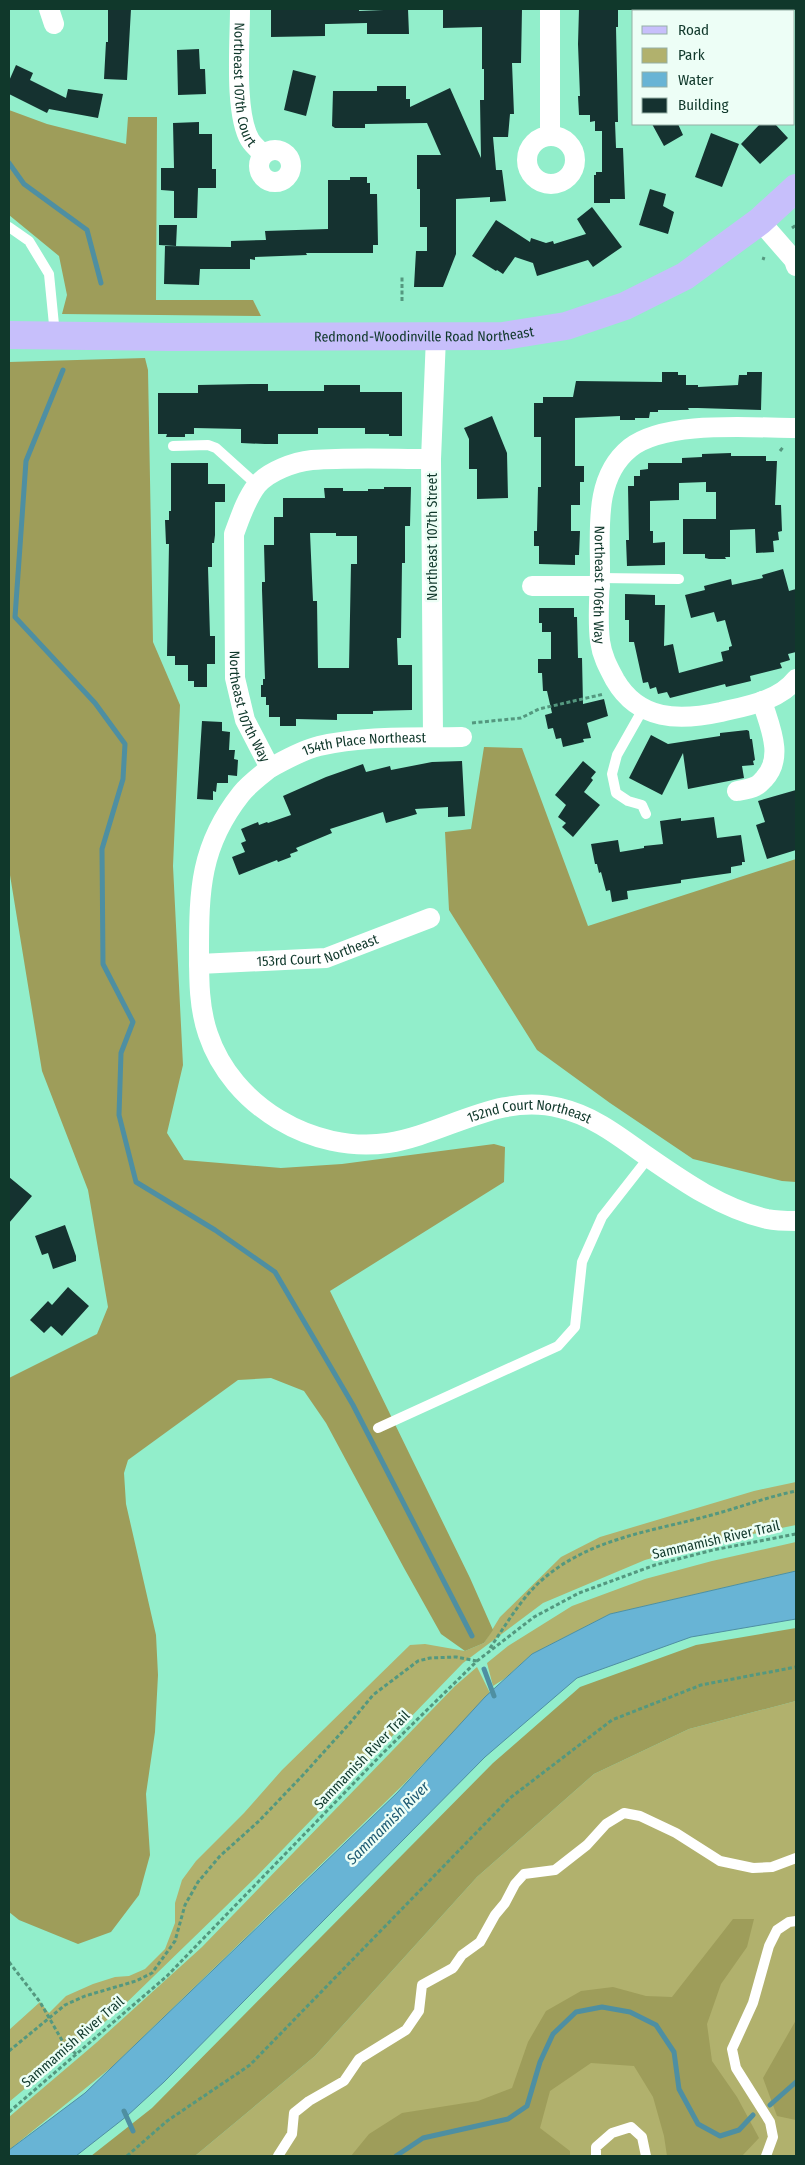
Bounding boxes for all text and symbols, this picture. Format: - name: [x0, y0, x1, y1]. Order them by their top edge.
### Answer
- legend: [632, 10, 795, 125]
- text: Road: [678, 21, 709, 39]
- street label: Northeast 107th Court: [230, 22, 260, 150]
- text: Park: [678, 46, 705, 64]
- text: Water: [678, 71, 714, 89]
- text: Building: [678, 96, 729, 114]
- street label: Redmond-Woodinville Road Northeast: [314, 323, 535, 345]
- street label: Northeast 107th Street: [424, 473, 441, 601]
- street label: Northeast 106th Way: [590, 526, 609, 646]
- street label: Northeast 107th Way: [226, 651, 274, 766]
- street label: 154th Place Northeast: [300, 729, 426, 759]
- street label: 153rd Court Northeast: [256, 930, 381, 970]
- street label: 152nd Court Northeast: [465, 1096, 595, 1127]
- street label: Sammamish River Trail: [651, 1517, 782, 1563]
- street label: Sammamish River Trail: [311, 1707, 414, 1813]
- water label: Sammamish River: [342, 1777, 434, 1869]
- street label: Sammamish River Trail: [18, 1993, 128, 2091]

